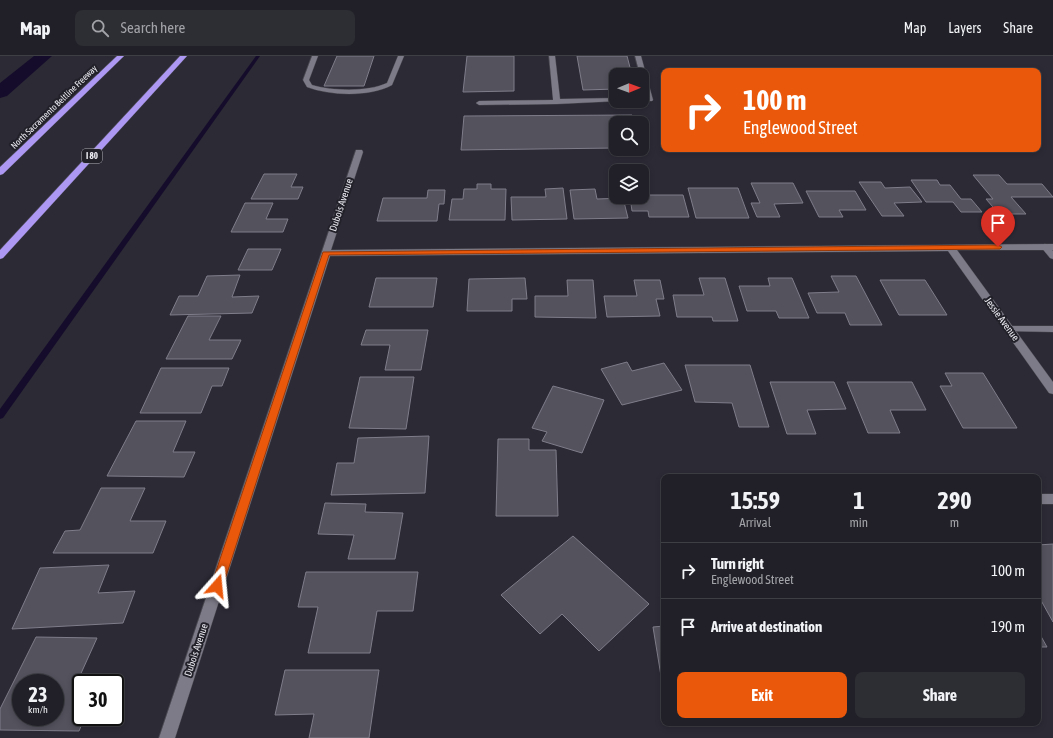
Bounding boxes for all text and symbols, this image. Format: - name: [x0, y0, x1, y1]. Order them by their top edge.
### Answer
- search box: [75, 10, 355, 46]
- text: Map: [20, 17, 51, 39]
- icon: search: [89, 17, 111, 39]
- text: Search here: [121, 19, 185, 36]
- text: Map: [904, 20, 926, 36]
- text: Layers: [948, 20, 981, 36]
- text: Share: [1003, 20, 1033, 36]
- street label: North Sacramento Beltline Freeway: [9, 63, 99, 151]
- north arrow: [609, 68, 649, 108]
- map controls: [609, 68, 649, 204]
- icon: right: [677, 84, 729, 136]
- text: 100 m: [743, 84, 806, 116]
- button: search: [609, 116, 649, 156]
- text: Englewood Street: [743, 117, 858, 138]
- road number: I 80: [82, 149, 102, 163]
- button: layers: [609, 164, 649, 204]
- street label: Dubois Avenue: [327, 177, 355, 233]
- pin: [981, 206, 1015, 247]
- icon: arrive: [987, 212, 1009, 234]
- street label: Jessie Avenue: [983, 295, 1022, 343]
- text: 15:59: [731, 487, 780, 514]
- text: 1: [853, 487, 864, 514]
- text: 290: [938, 487, 971, 514]
- text: Arrival: [739, 515, 771, 530]
- text: min: [849, 515, 868, 530]
- text: m: [950, 515, 959, 530]
- text: Turn right: [711, 555, 764, 572]
- icon: right: [677, 560, 699, 582]
- text: 100 m: [991, 562, 1025, 579]
- position arrow: [196, 565, 238, 607]
- text: Englewood Street: [711, 572, 794, 587]
- icon: arrive: [677, 616, 699, 638]
- text: Arrive at destination: [711, 618, 822, 635]
- text: 190 m: [991, 618, 1025, 635]
- street label: Dubois Avenue: [182, 622, 210, 678]
- button: Exit: [677, 672, 847, 718]
- button: Share: [855, 672, 1025, 718]
- speed limit sign: 30: [72, 674, 124, 726]
- text: 23: [29, 683, 47, 706]
- text: km/h: [28, 704, 48, 715]

